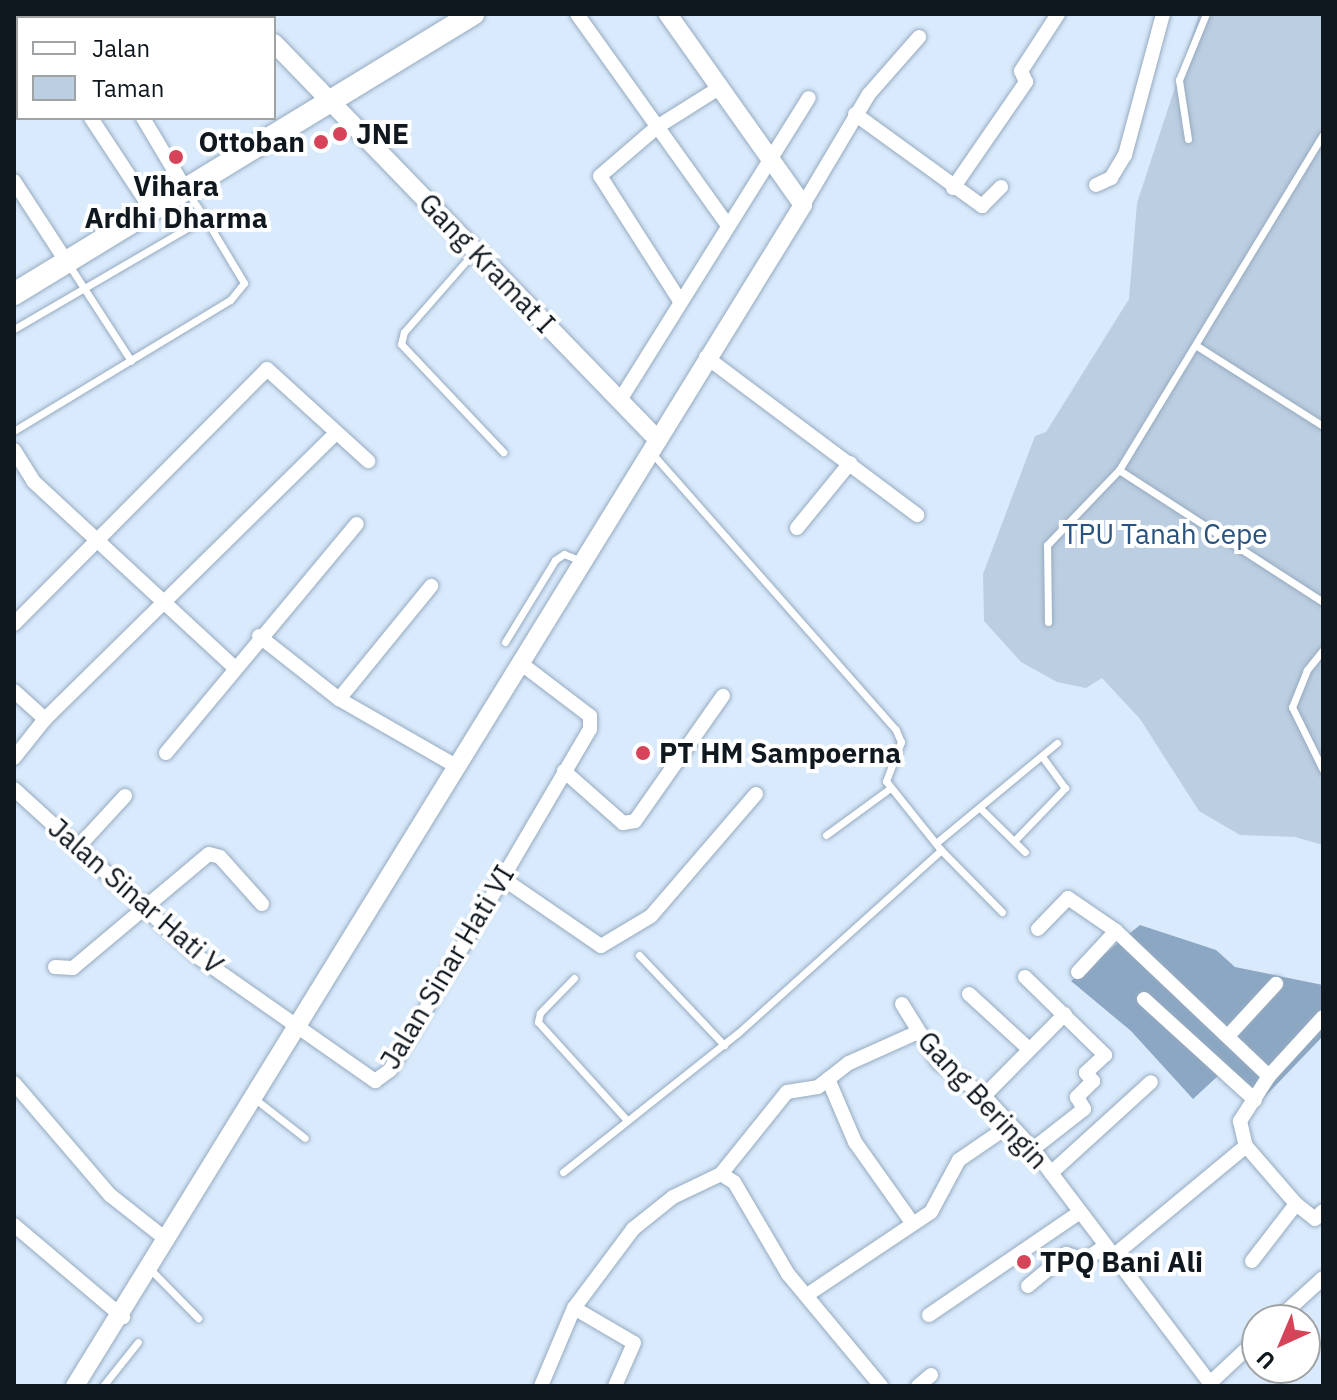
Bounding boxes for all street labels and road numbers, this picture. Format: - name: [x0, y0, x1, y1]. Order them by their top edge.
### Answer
- street label: Gang Kramat I: [412, 186, 562, 340]
- street label: Jalan Sinar Hati V: [42, 811, 230, 981]
- street label: Jalan Sinar Hati VI: [373, 859, 521, 1075]
- street label: Gang Beringin: [911, 1024, 1055, 1176]

